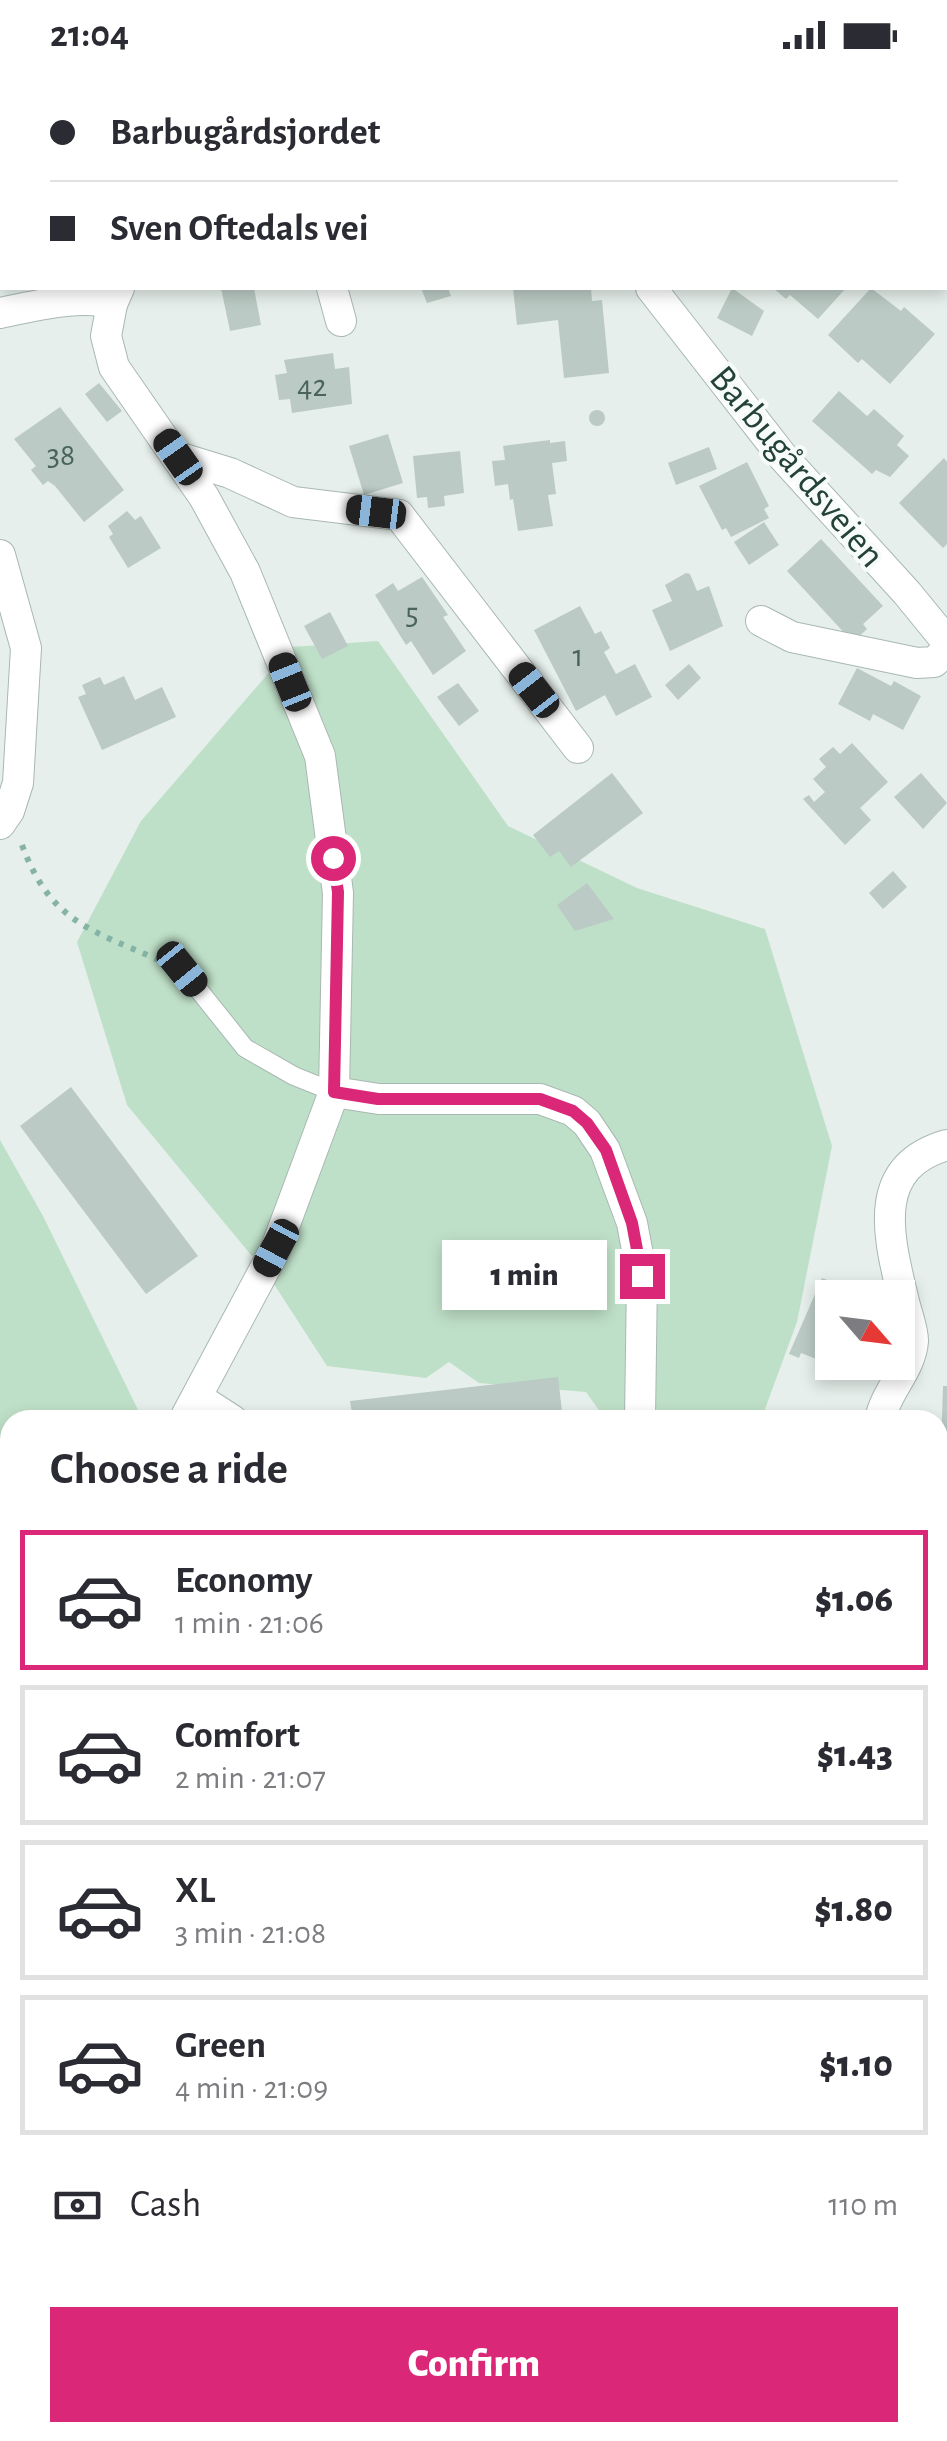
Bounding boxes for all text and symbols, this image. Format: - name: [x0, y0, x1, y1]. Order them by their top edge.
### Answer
- text: 21:04: [50, 16, 129, 54]
- text: Barbugårdsjordet: [110, 114, 380, 152]
- text: Sven Oftedals vei: [110, 210, 369, 248]
- street label: Barbugårdsveien: [702, 360, 891, 575]
- house number: 42: [297, 370, 327, 402]
- car: [149, 424, 207, 490]
- house number: 38: [47, 439, 75, 471]
- car: [344, 493, 408, 531]
- house number: 5: [405, 598, 419, 630]
- house number: 1: [572, 640, 584, 672]
- car: [265, 649, 315, 715]
- car: [504, 657, 564, 723]
- route start: [311, 836, 356, 881]
- car: [151, 936, 213, 1002]
- car: [249, 1214, 303, 1282]
- callout: 1 min: [442, 1241, 607, 1311]
- route end: [620, 1254, 665, 1299]
- text: 1 min: [490, 1259, 559, 1291]
- north arrow: [815, 1280, 915, 1380]
- map controls: [815, 1280, 915, 1380]
- text: Choose a ride: [50, 1447, 288, 1492]
- icon: car: [55, 1555, 145, 1645]
- text: Economy: [175, 1562, 313, 1600]
- text: $1.06: [815, 1581, 893, 1619]
- text: 1 min · 21:06: [175, 1607, 324, 1639]
- icon: car: [55, 1710, 145, 1800]
- text: Comfort: [175, 1717, 300, 1755]
- text: $1.43: [817, 1736, 893, 1774]
- text: 2 min · 21:07: [175, 1762, 326, 1794]
- icon: car: [55, 1865, 145, 1955]
- text: XL: [175, 1872, 215, 1910]
- text: $1.80: [814, 1891, 893, 1929]
- text: 3 min · 21:08: [175, 1917, 326, 1949]
- icon: car: [55, 2020, 145, 2110]
- text: Green: [175, 2027, 266, 2065]
- text: $1.10: [819, 2046, 893, 2084]
- text: 4 min · 21:09: [175, 2072, 328, 2104]
- icon: cash: [50, 2178, 105, 2233]
- text: Cash: [130, 2186, 201, 2224]
- text: 110 m: [828, 2189, 898, 2221]
- button: Confirm: [50, 2307, 898, 2422]

